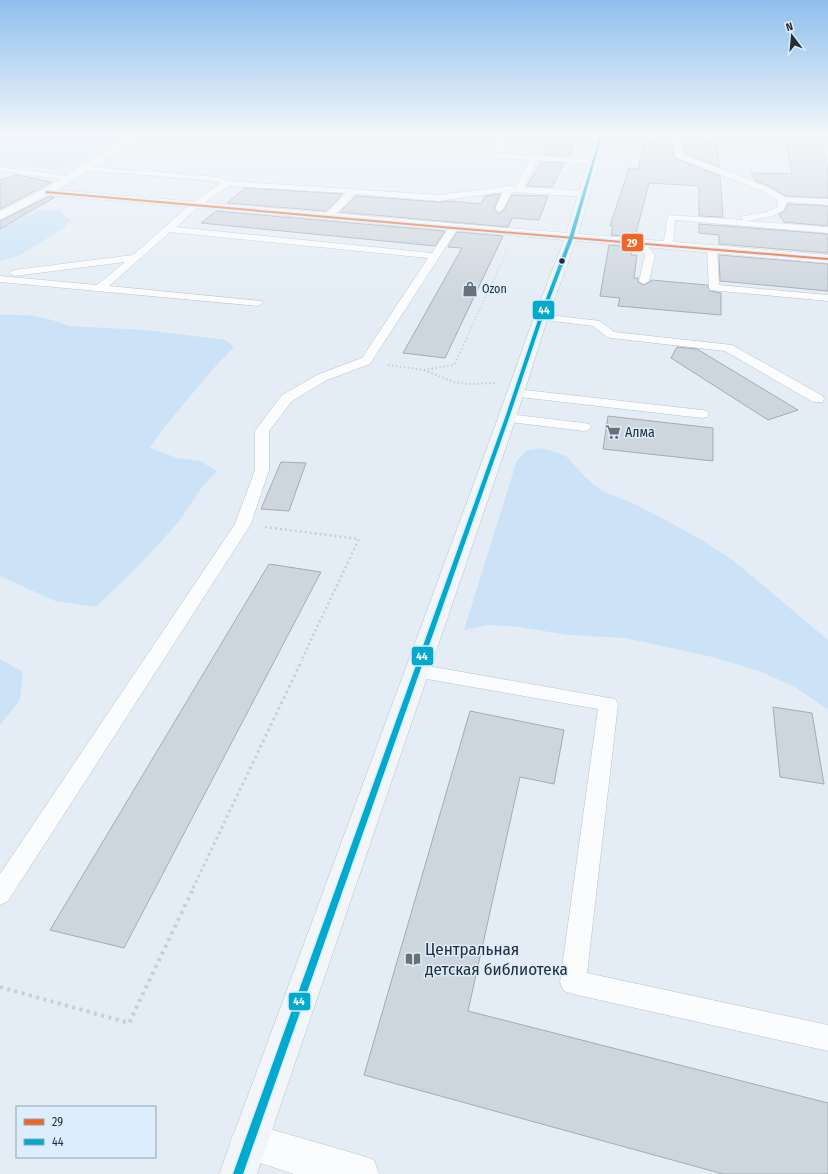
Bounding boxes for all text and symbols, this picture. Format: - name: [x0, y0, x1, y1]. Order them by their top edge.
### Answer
- north arrow: [772, 16, 812, 56]
- text: N: [784, 20, 794, 34]
- line badge: 29: [621, 233, 644, 252]
- text: 29: [626, 237, 638, 250]
- unlabelled marker: [557, 256, 567, 266]
- shop icon: Ozon: [461, 280, 479, 298]
- place label: Ozon: [482, 282, 507, 296]
- line badge: 44: [532, 300, 555, 320]
- text: 44: [538, 304, 550, 317]
- supermarket icon: Алма: [604, 423, 622, 441]
- place label: Алма: [625, 424, 655, 441]
- line badge: 44: [411, 646, 434, 666]
- text: 44: [416, 650, 428, 663]
- place label: Центральная детская библиотека: [425, 939, 568, 980]
- library icon: Центральная детская библиотека: [404, 950, 422, 968]
- line badge: 44: [288, 992, 311, 1011]
- text: 44: [293, 995, 305, 1008]
- legend: [16, 1106, 156, 1158]
- text: 29: [52, 1115, 63, 1129]
- text: 44: [52, 1135, 64, 1149]

